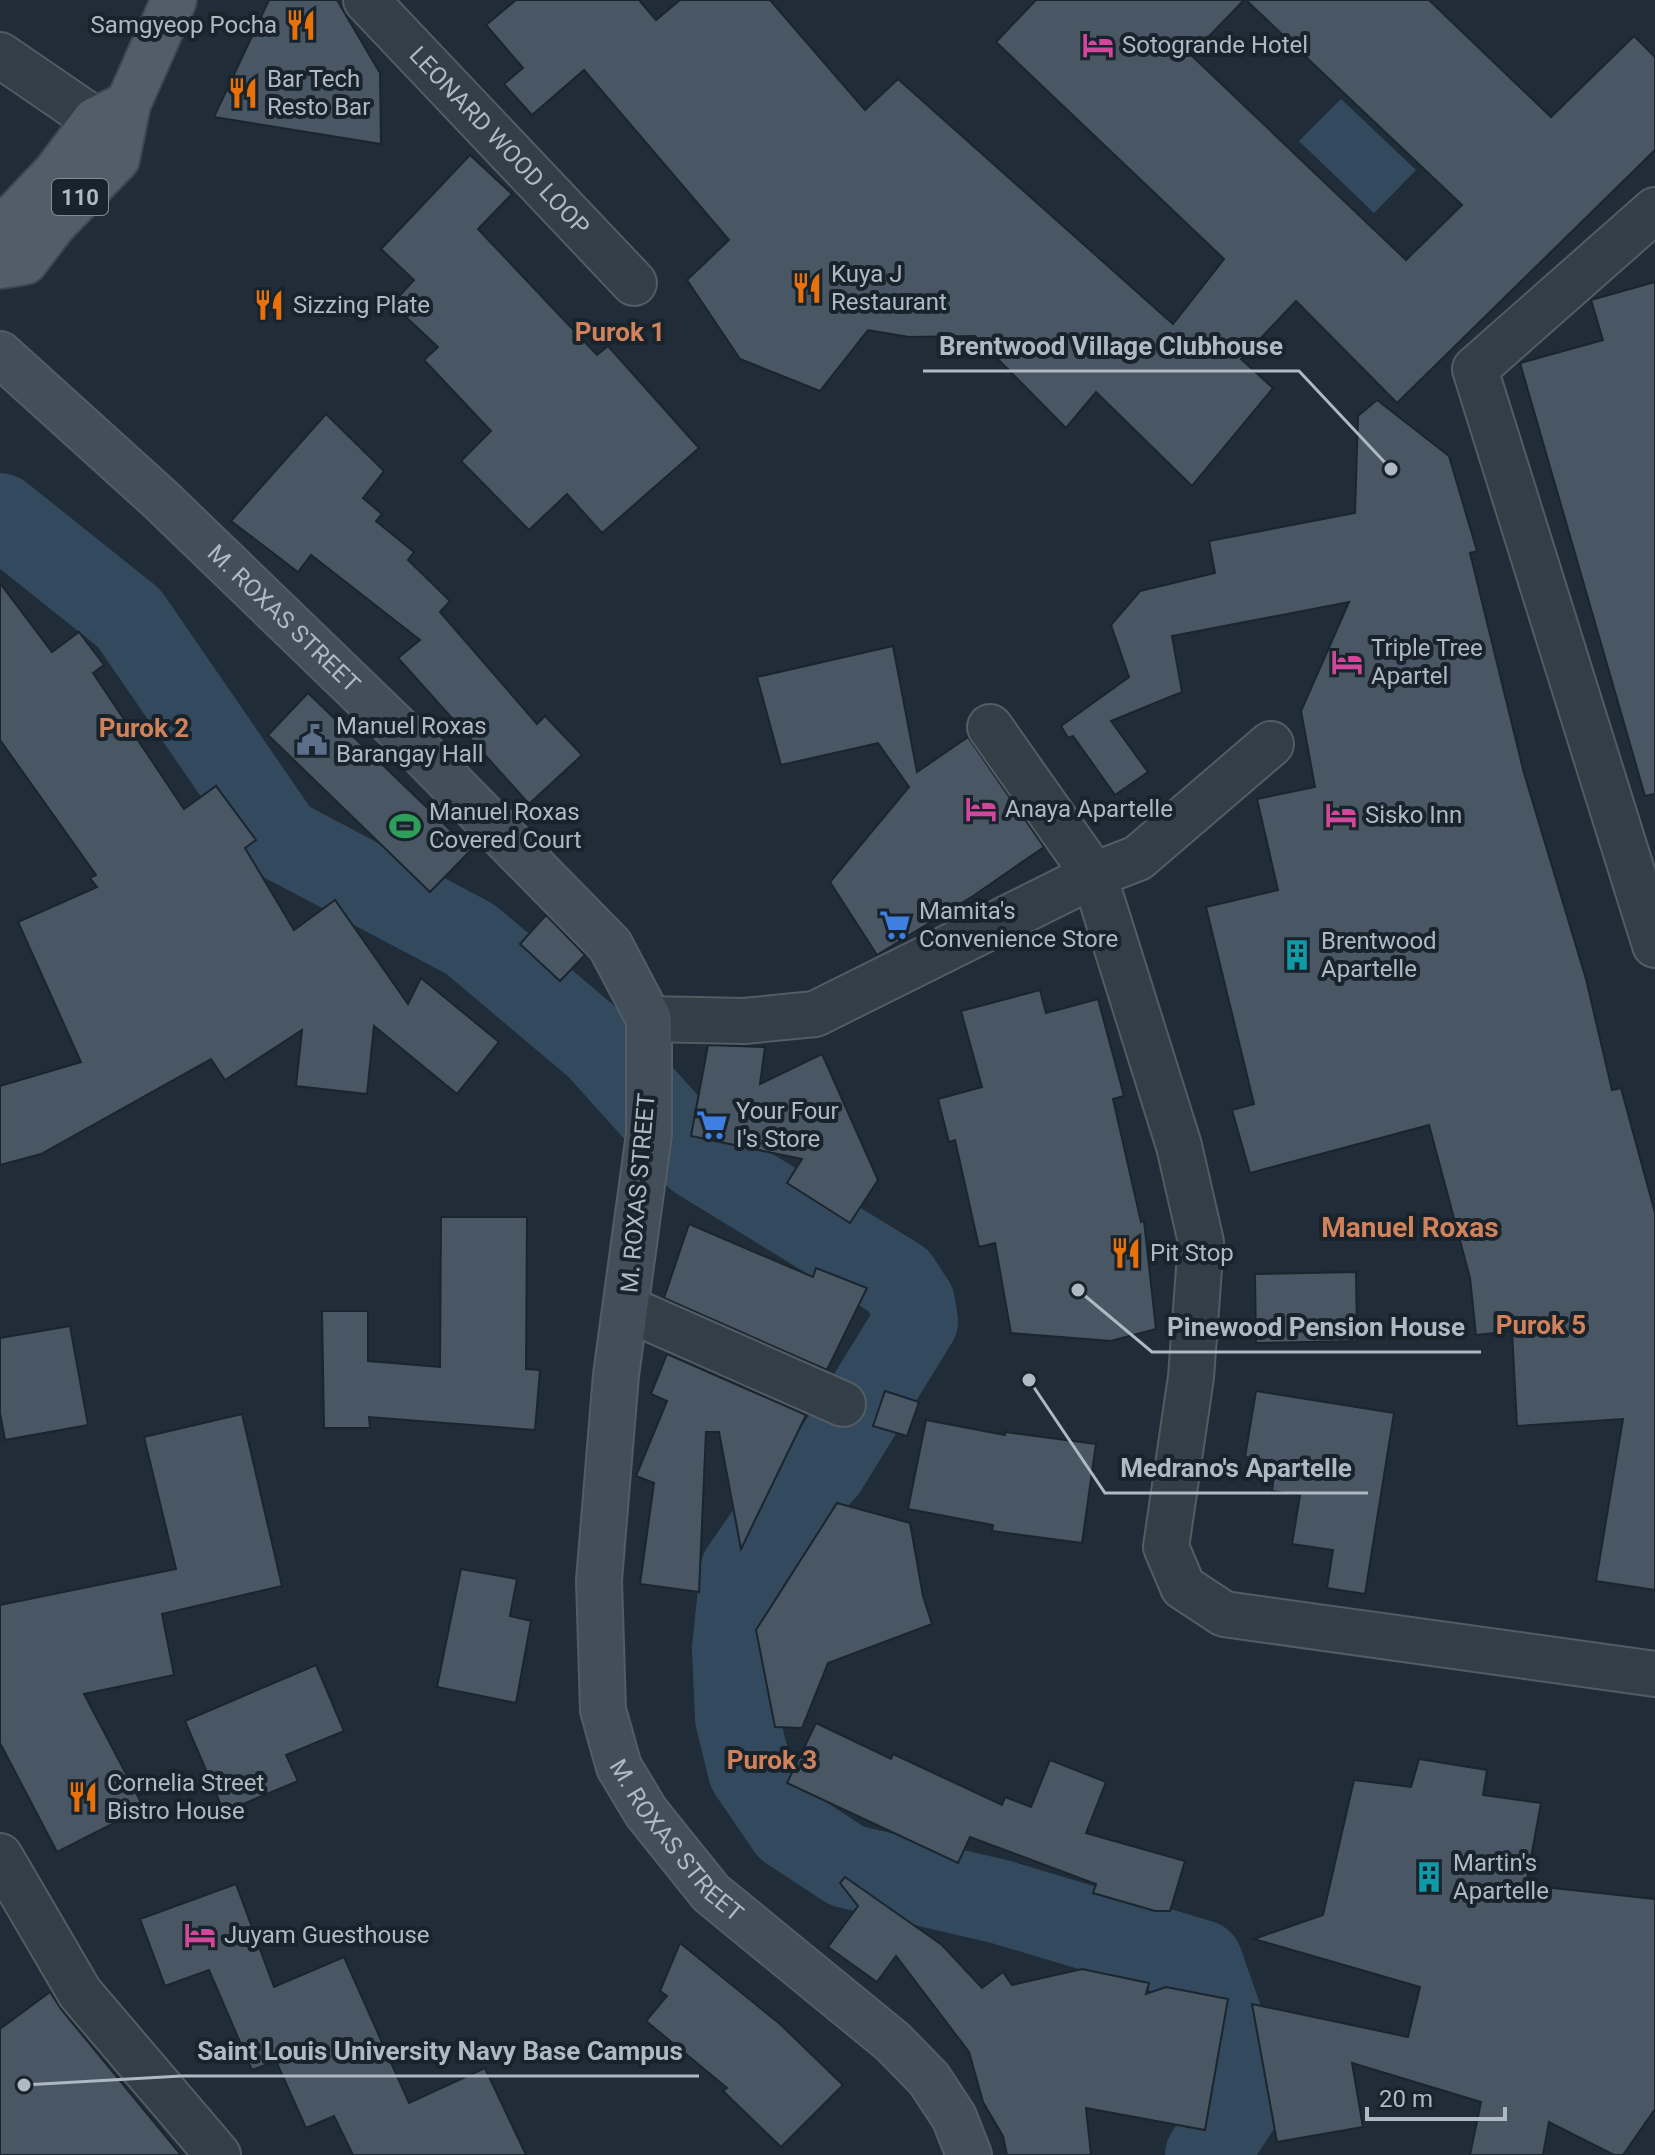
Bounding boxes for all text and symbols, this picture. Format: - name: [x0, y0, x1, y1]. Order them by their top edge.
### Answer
- restaurant icon: Samgyeop Pocha: [284, 8, 318, 42]
- place label: Samgyeop Pocha: [91, 11, 277, 39]
- hotel icon: Sotogrande Hotel: [1081, 28, 1115, 62]
- place label: Sotogrande Hotel: [1122, 31, 1308, 59]
- street label: LEONARD WOOD LOOP: [404, 41, 595, 241]
- place label: Bar Tech Resto Bar: [267, 65, 370, 121]
- restaurant icon: Bar Tech Resto Bar: [226, 76, 260, 110]
- road number: 110: [52, 179, 108, 215]
- place label: Kuya J Restaurant: [831, 260, 947, 316]
- restaurant icon: Kuya J Restaurant: [790, 271, 824, 305]
- restaurant icon: Sizzing Plate: [252, 288, 286, 322]
- place label: Sizzing Plate: [293, 291, 430, 319]
- district label: Purok 1: [575, 317, 665, 347]
- callout: Brentwood Village Clubhouse: [923, 321, 1299, 371]
- text: Brentwood Village Clubhouse: [939, 331, 1283, 361]
- street label: M. ROXAS STREET: [202, 539, 366, 698]
- place label: Triple Tree Apartel: [1371, 634, 1483, 690]
- hotel icon: Triple Tree Apartel: [1330, 645, 1364, 679]
- place label: Manuel Roxas Barangay Hall: [336, 712, 487, 768]
- district label: Purok 2: [99, 713, 189, 743]
- public building icon: Manuel Roxas Barangay Hall: [295, 723, 329, 757]
- hotel icon: Anaya Apartelle: [964, 792, 998, 826]
- place label: Anaya Apartelle: [1005, 795, 1173, 823]
- place label: Manuel Roxas Covered Court: [429, 798, 582, 854]
- hotel icon: Sisko Inn: [1324, 798, 1358, 832]
- place label: Sisko Inn: [1365, 801, 1462, 829]
- sports icon: Manuel Roxas Covered Court: [388, 809, 422, 843]
- place label: Mamita's Convenience Store: [919, 897, 1118, 953]
- supermarket icon: Mamita's Convenience Store: [878, 908, 912, 942]
- place label: Brentwood Apartelle: [1321, 927, 1437, 983]
- building icon: Brentwood Apartelle: [1280, 938, 1314, 972]
- street label: M. ROXAS STREET: [615, 1092, 661, 1294]
- place label: Your Four I's Store: [736, 1097, 839, 1153]
- supermarket icon: Your Four I's Store: [695, 1108, 729, 1142]
- district label: Manuel Roxas: [1321, 1211, 1499, 1244]
- restaurant icon: Pit Stop: [1109, 1236, 1143, 1270]
- place label: Pit Stop: [1150, 1239, 1234, 1267]
- callout: Pinewood Pension House: [1152, 1302, 1481, 1352]
- district label: Purok 5: [1496, 1310, 1586, 1340]
- text: Pinewood Pension House: [1167, 1312, 1465, 1342]
- callout: Medrano's Apartelle: [1105, 1443, 1368, 1493]
- text: Medrano's Apartelle: [1120, 1453, 1352, 1483]
- district label: Purok 3: [727, 1745, 817, 1775]
- street label: M. ROXAS STREET: [604, 1754, 749, 1928]
- place label: Cornelia Street Bistro House: [107, 1769, 265, 1825]
- restaurant icon: Cornelia Street Bistro House: [66, 1780, 100, 1814]
- place label: Martin's Apartelle: [1453, 1849, 1549, 1905]
- building icon: Martin's Apartelle: [1412, 1860, 1446, 1894]
- hotel icon: Juyam Guesthouse: [183, 1918, 217, 1952]
- place label: Juyam Guesthouse: [224, 1921, 430, 1949]
- callout: Saint Louis University Navy Base Campus: [181, 2026, 699, 2076]
- text: Saint Louis University Navy Base Campus: [197, 2036, 683, 2066]
- scale bar: [1367, 2071, 1505, 2121]
- text: 20 m: [1379, 2085, 1433, 2113]

